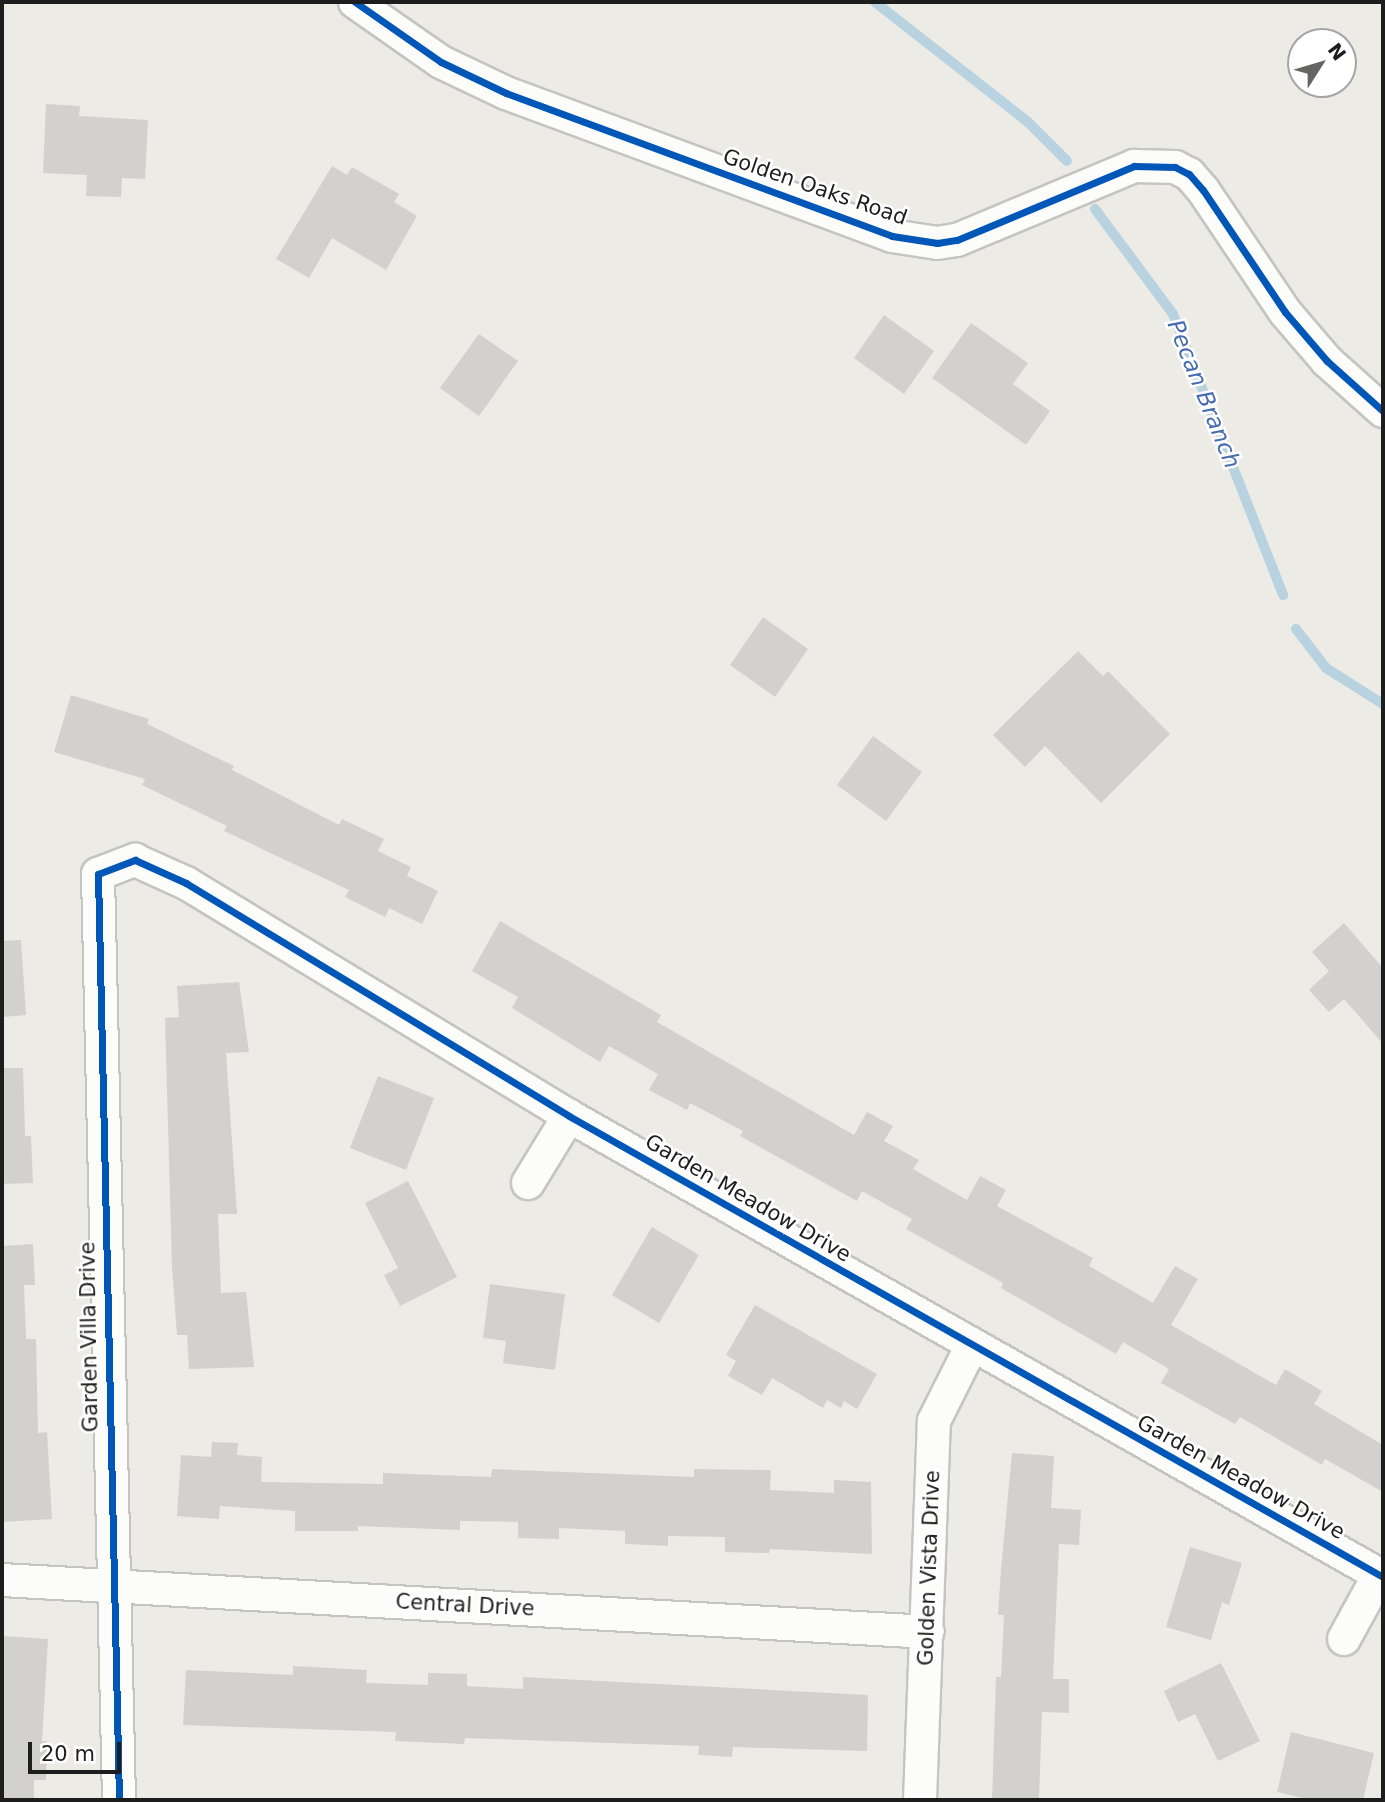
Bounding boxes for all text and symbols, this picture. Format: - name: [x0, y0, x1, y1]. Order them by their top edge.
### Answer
- north arrow: [1287, 28, 1357, 98]
- text: N: [1324, 39, 1351, 65]
- street label: Golden Oaks Road: [720, 144, 910, 230]
- water label: Pecan Branch: [1162, 316, 1246, 472]
- street label: Garden Meadow Drive: [641, 1129, 855, 1267]
- street label: Garden Villa Drive: [75, 1242, 103, 1432]
- street label: Garden Meadow Drive: [1133, 1409, 1349, 1545]
- street label: Golden Vista Drive: [913, 1470, 945, 1666]
- street label: Central Drive: [395, 1589, 535, 1621]
- scale bar: [32, 1728, 124, 1772]
- text: 20 m: [41, 1742, 95, 1766]

